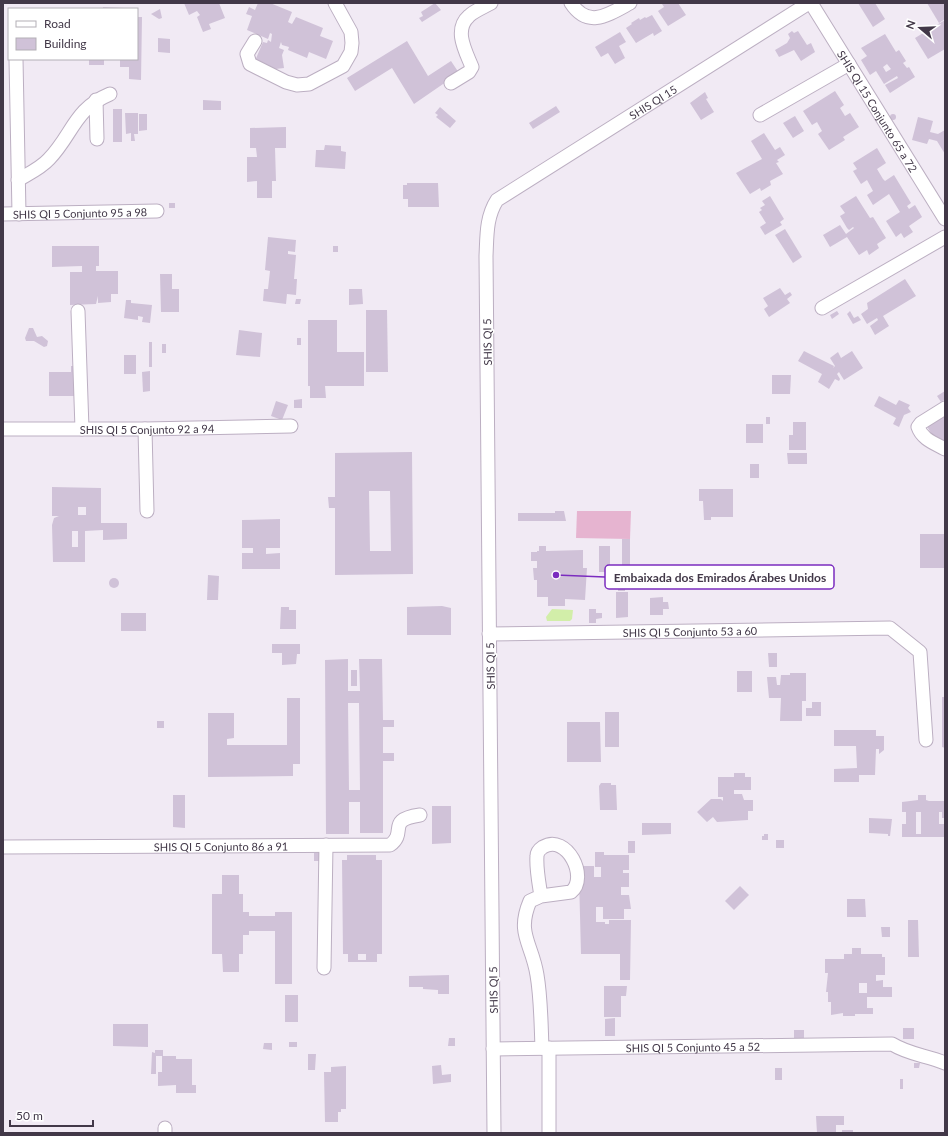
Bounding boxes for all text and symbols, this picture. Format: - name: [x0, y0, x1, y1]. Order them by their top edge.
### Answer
- legend: [8, 8, 138, 60]
- north arrow: [900, 8, 940, 48]
- text: Road: [44, 16, 71, 31]
- text: N: [903, 18, 918, 31]
- text: Building: [44, 36, 87, 51]
- street label: SHIS QI 15 Conjunto 65 a 72: [835, 48, 921, 174]
- street label: SHIS QI 15: [626, 82, 679, 122]
- street label: SHIS QI 5 Conjunto 95 a 98: [13, 205, 147, 220]
- street label: SHIS QI 5: [480, 318, 494, 366]
- street label: SHIS QI 5 Conjunto 92 a 94: [80, 421, 215, 436]
- callout: Embaixada dos Emirados Árabes Unidos: [605, 565, 834, 589]
- text: Embaixada dos Emirados Árabes Unidos: [614, 570, 826, 585]
- street label: SHIS QI 5 Conjunto 53 a 60: [623, 623, 758, 638]
- street label: SHIS QI 5: [483, 642, 497, 690]
- street label: SHIS QI 5 Conjunto 86 a 91: [154, 839, 288, 853]
- street label: SHIS QI 5: [486, 966, 500, 1014]
- street label: SHIS QI 5 Conjunto 45 a 52: [626, 1039, 760, 1054]
- scale bar: [10, 1102, 93, 1128]
- text: 50 m: [16, 1108, 43, 1123]

